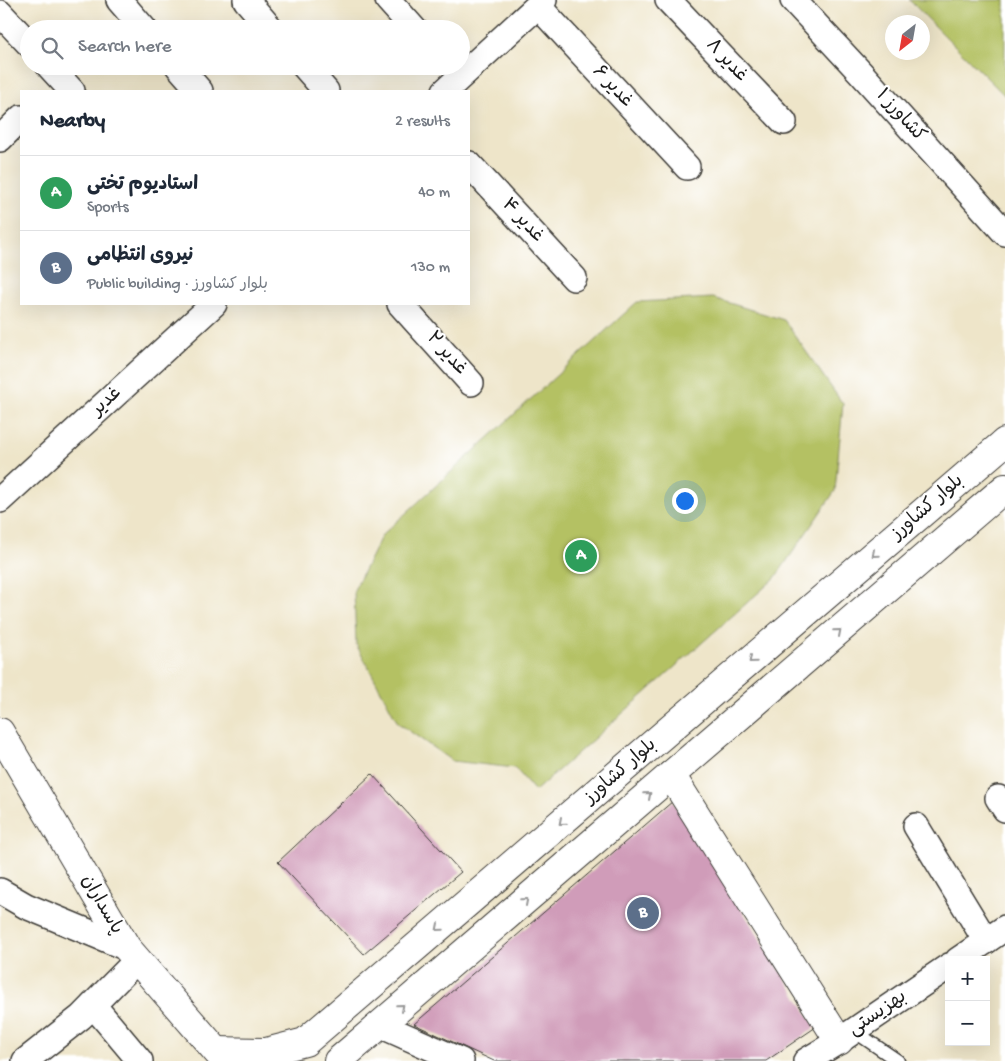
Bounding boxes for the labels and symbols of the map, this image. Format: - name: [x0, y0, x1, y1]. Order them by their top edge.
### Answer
- north arrow: [885, 15, 930, 60]
- street label: غدیر ۸: [700, 34, 752, 88]
- street label: غدیر ۶: [587, 61, 637, 113]
- street label: کشاورز ۱: [870, 85, 930, 147]
- street label: غدیر ۴: [496, 194, 548, 248]
- street label: غدیر ۲: [420, 327, 472, 381]
- street label: غدیر: [86, 382, 127, 423]
- street label: بلوار کشاورز: [885, 470, 969, 547]
- your location: [672, 488, 698, 514]
- pin: A: [565, 537, 597, 575]
- one-way arrow: [872, 548, 881, 556]
- one-way arrow: [832, 629, 841, 638]
- one-way arrow: [748, 654, 757, 663]
- street label: بلوار کشاورز: [578, 734, 662, 811]
- one-way arrow: [642, 792, 651, 801]
- one-way arrow: [559, 817, 568, 825]
- street label: پاسداران: [75, 871, 127, 939]
- pin: B: [627, 894, 659, 932]
- one-way arrow: [519, 897, 528, 906]
- one-way arrow: [435, 922, 444, 931]
- street label: بهزیستی: [844, 986, 912, 1042]
- one-way arrow: [396, 1003, 405, 1012]

